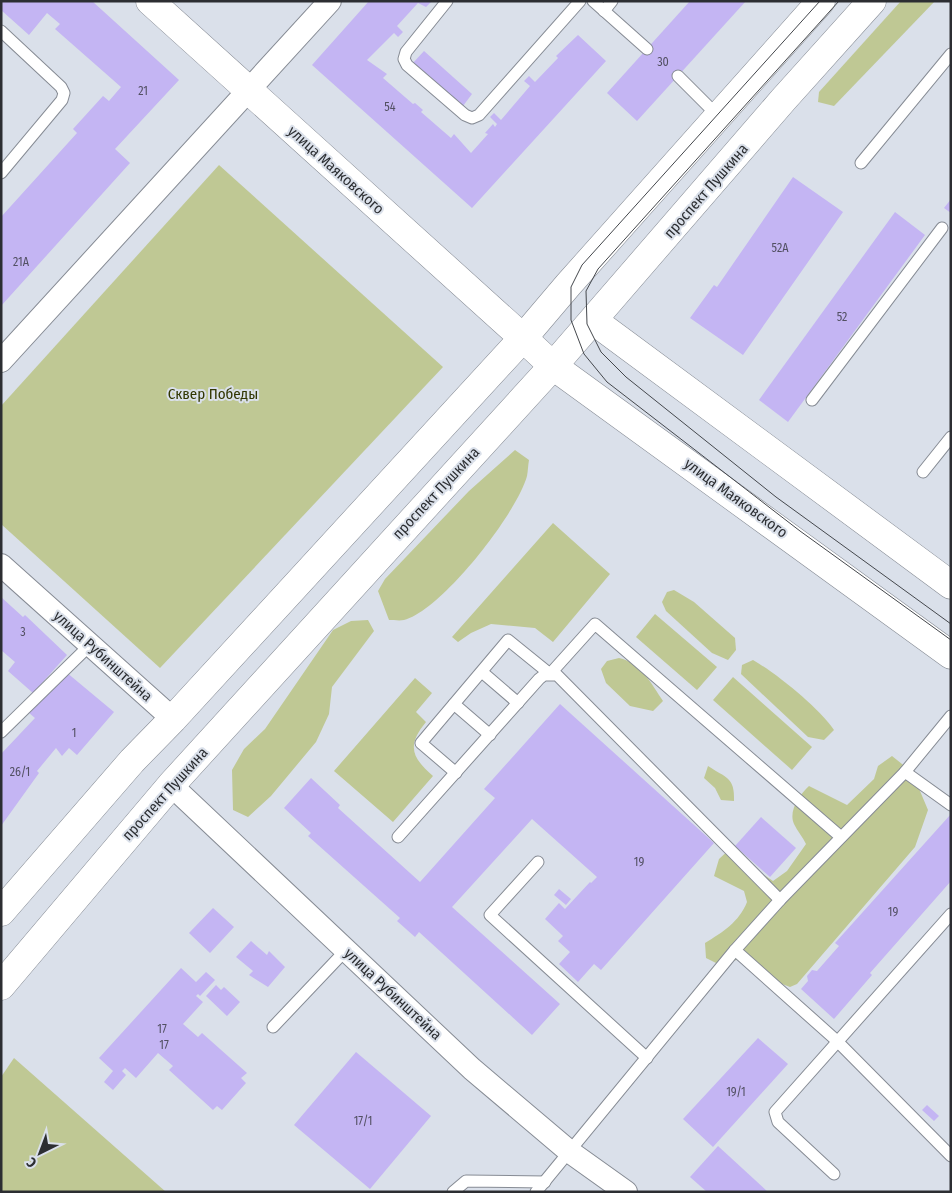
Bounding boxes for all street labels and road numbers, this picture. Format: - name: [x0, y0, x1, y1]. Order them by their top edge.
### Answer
- street label: улица Маяковского: [284, 122, 388, 218]
- street label: проспект Пушкина: [660, 140, 752, 242]
- street label: проспект Пушкина: [389, 443, 483, 543]
- street label: улица Маяковского: [681, 454, 791, 542]
- street label: улица Рубинштейна: [50, 607, 156, 705]
- street label: проспект Пушкина: [118, 744, 212, 844]
- street label: улица Рубинштейна: [341, 944, 445, 1044]

